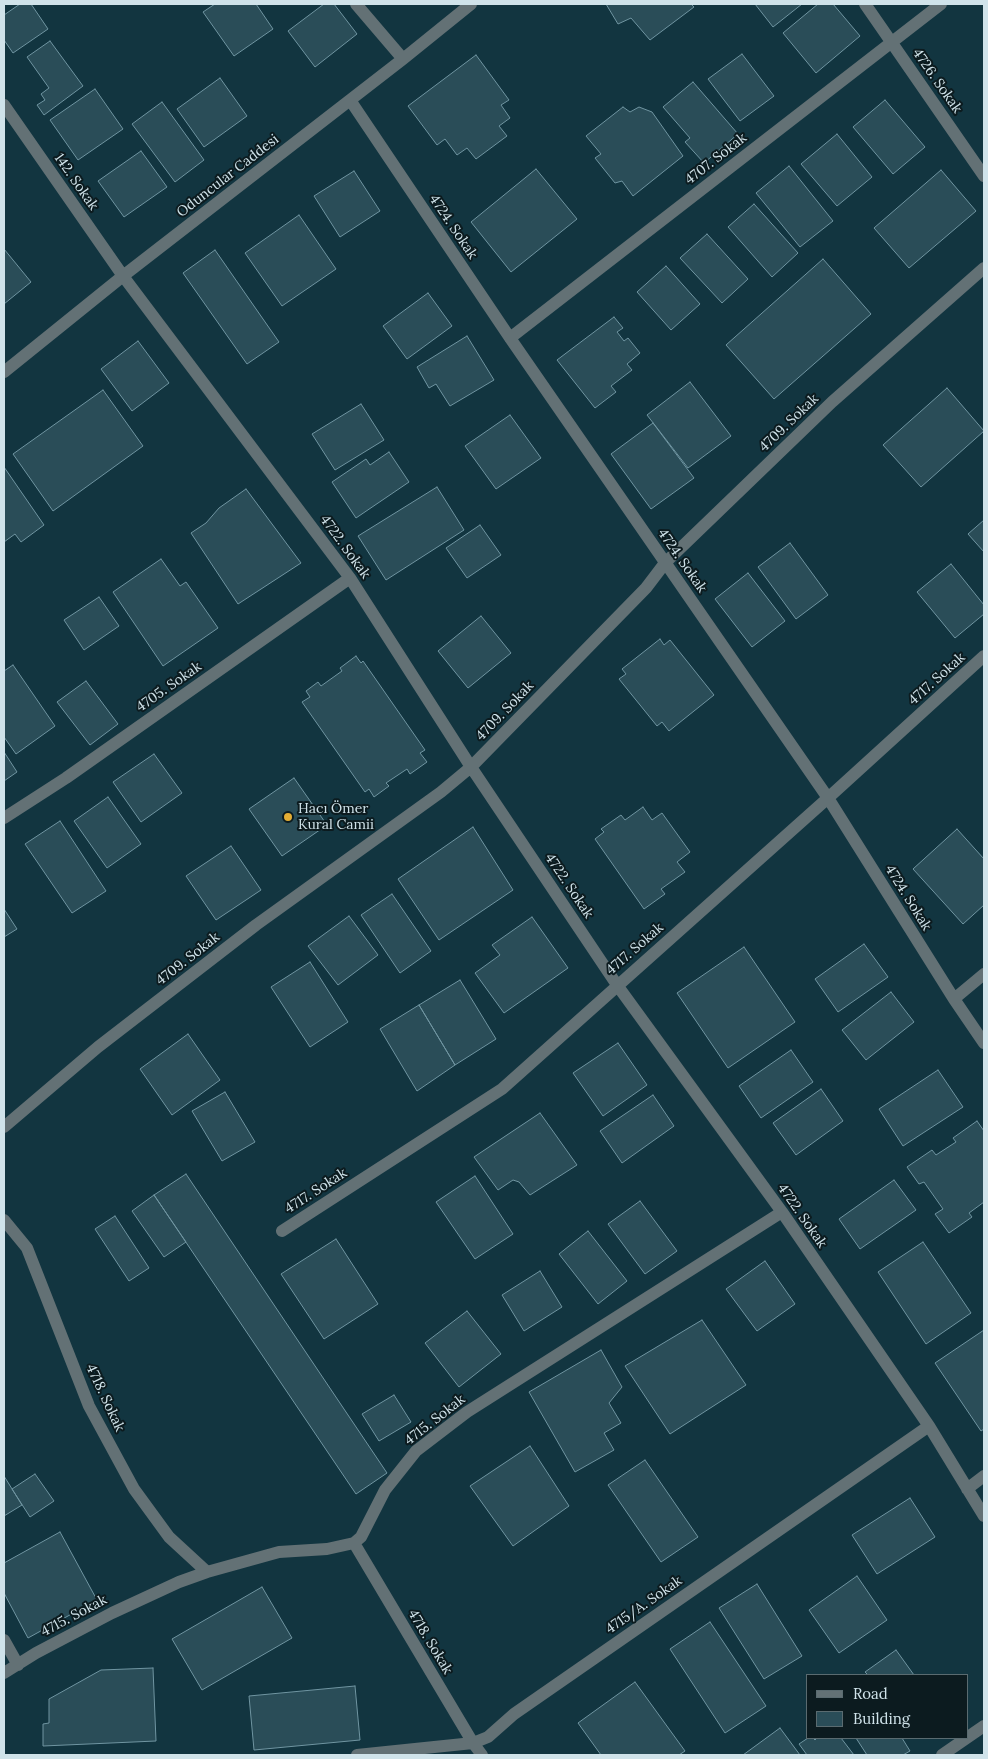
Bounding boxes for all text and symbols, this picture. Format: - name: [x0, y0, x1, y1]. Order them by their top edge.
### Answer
- street label: 4726. Sokak: [909, 45, 965, 117]
- street label: 4707. Sokak: [682, 130, 750, 188]
- street label: Oduncular Caddesi: [174, 131, 282, 221]
- street label: 142. Sokak: [50, 150, 102, 214]
- street label: 4724. Sokak: [425, 191, 481, 263]
- street label: 4709. Sokak: [756, 391, 822, 455]
- street label: 4722. Sokak: [316, 512, 374, 582]
- street label: 4724. Sokak: [654, 526, 710, 596]
- street label: 4717. Sokak: [905, 649, 969, 709]
- street label: 4705. Sokak: [133, 658, 205, 716]
- street label: 4709. Sokak: [473, 678, 537, 744]
- place label: Hacı Ömer Kural Camii: [298, 801, 374, 834]
- marker: Hacı Ömer Kural Camii: [282, 811, 294, 823]
- street label: 4722. Sokak: [541, 850, 597, 922]
- street label: 4724. Sokak: [881, 862, 935, 934]
- street label: 4717. Sokak: [603, 920, 667, 978]
- street label: 4709. Sokak: [153, 929, 223, 989]
- street label: 4717. Sokak: [282, 1165, 350, 1217]
- street label: 4722. Sokak: [774, 1181, 830, 1251]
- street label: 4718. Sokak: [82, 1362, 128, 1434]
- street label: 4715. Sokak: [401, 1391, 469, 1449]
- street label: 4715/A. Sokak: [603, 1572, 685, 1638]
- street label: 4715. Sokak: [38, 1592, 110, 1640]
- street label: 4718. Sokak: [404, 1607, 456, 1677]
- legend: [806, 1674, 968, 1739]
- text: Road: [853, 1684, 888, 1703]
- text: Building: [853, 1709, 910, 1728]

